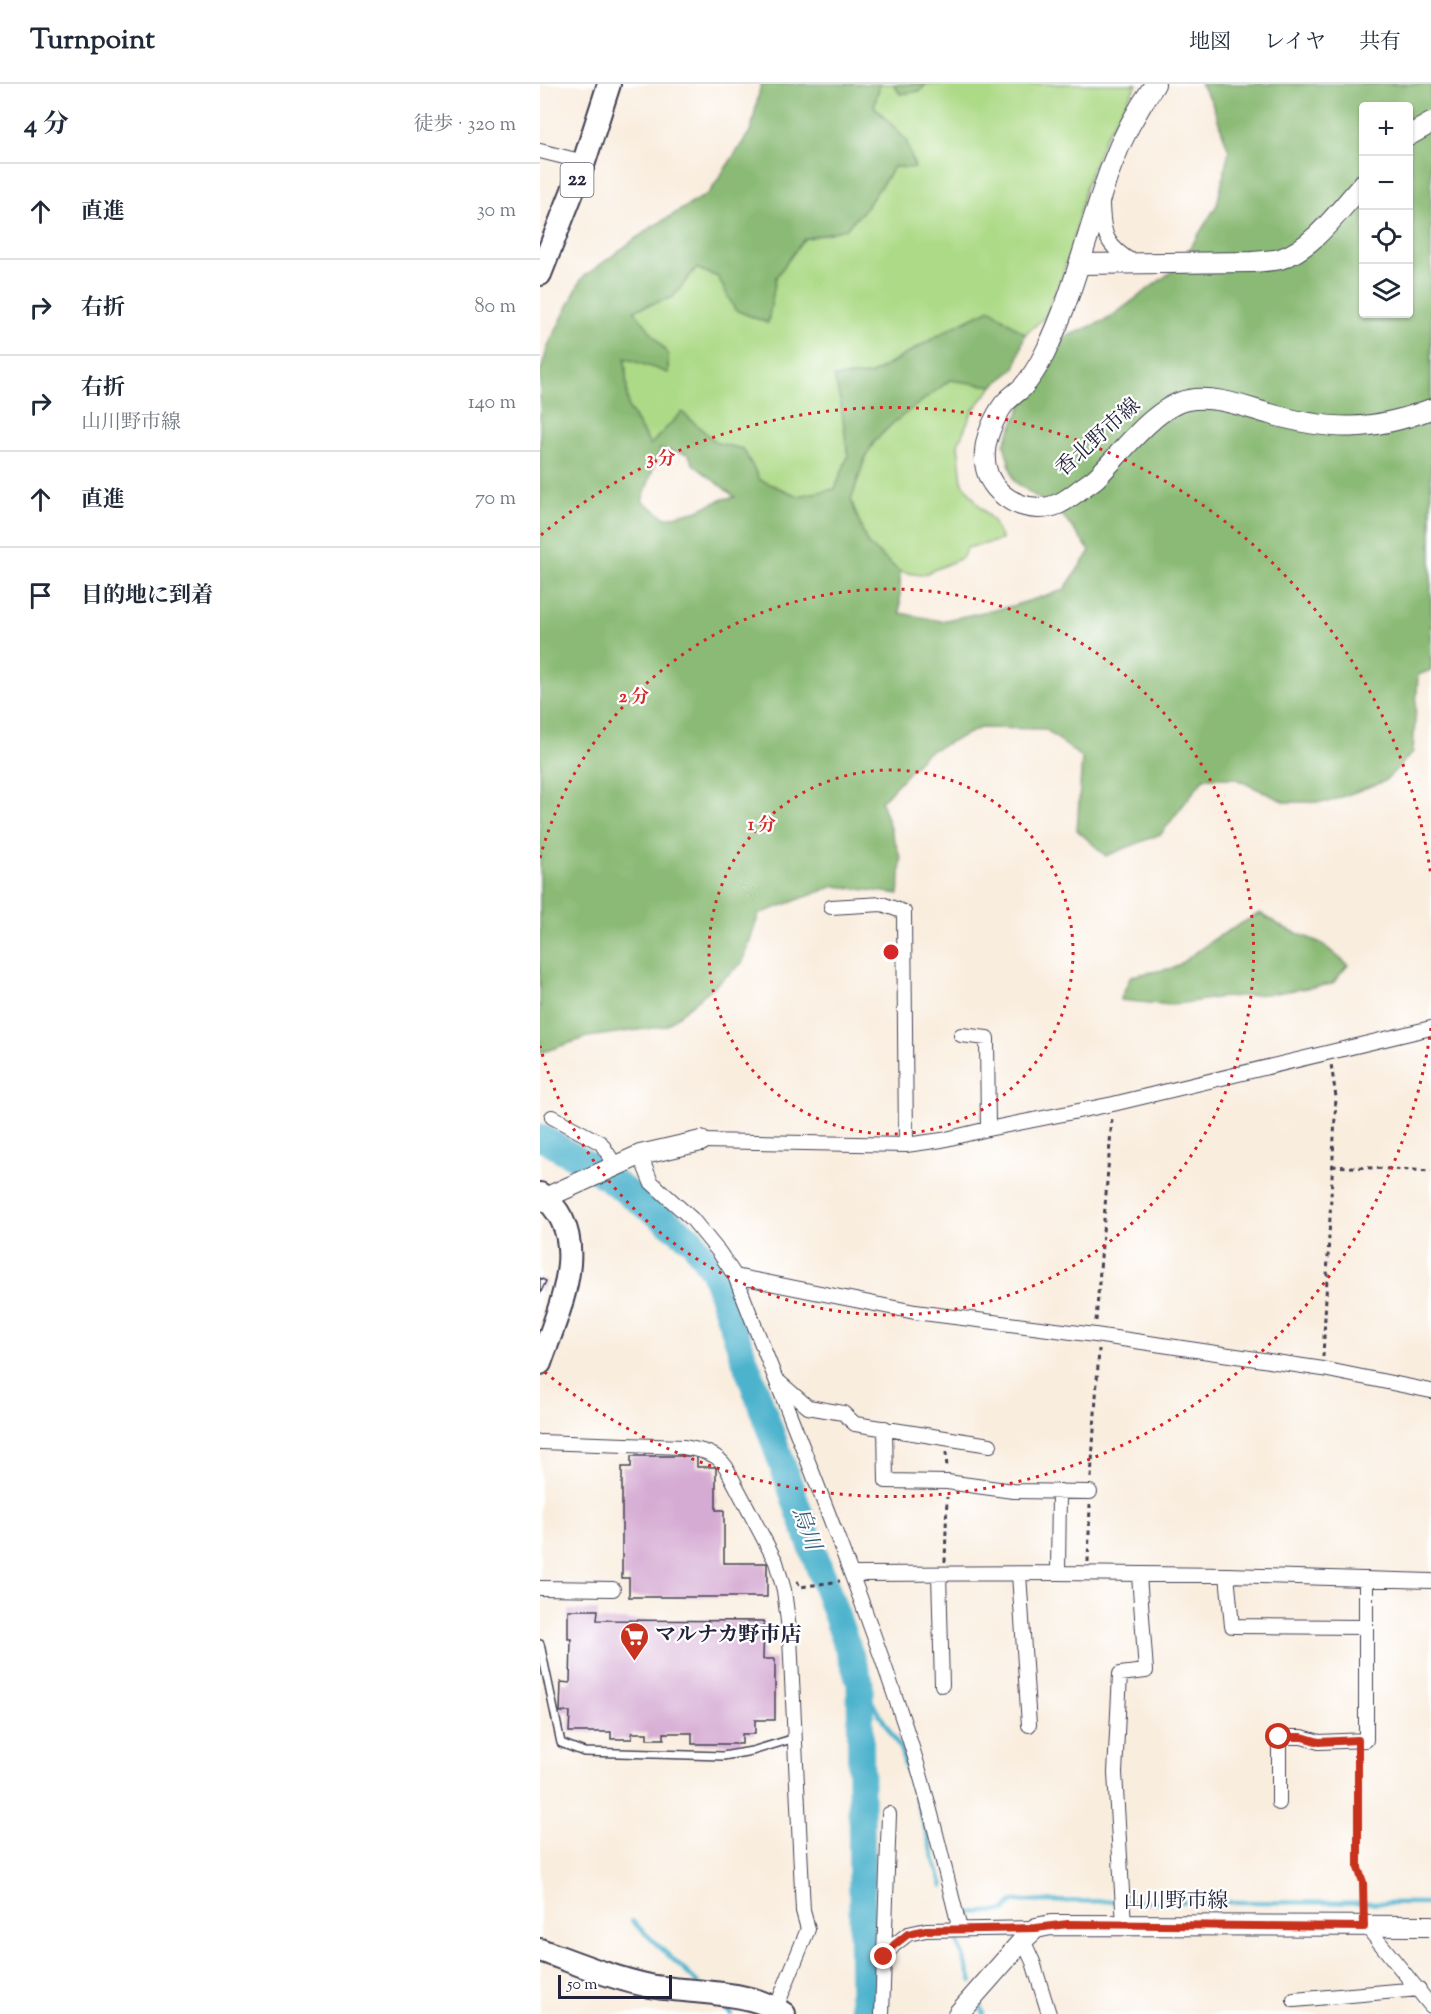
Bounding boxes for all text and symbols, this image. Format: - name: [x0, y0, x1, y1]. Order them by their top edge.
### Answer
- text: Turnpoint: [30, 21, 155, 61]
- text: 地図: [1189, 28, 1231, 58]
- text: レイヤ: [1264, 28, 1326, 58]
- text: 共有: [1359, 28, 1401, 58]
- map controls: [1359, 102, 1413, 318]
- button: +: [1359, 102, 1413, 156]
- text: 4 分: [24, 107, 69, 144]
- text: 徒歩 · 320 m: [414, 111, 516, 140]
- button: −: [1359, 156, 1413, 210]
- road number: 22: [560, 163, 594, 197]
- icon: ahead: [24, 195, 57, 228]
- text: 直進: [81, 197, 125, 229]
- text: 30 m: [477, 197, 516, 226]
- button: locate: [1359, 210, 1413, 264]
- button: layers: [1359, 264, 1413, 318]
- icon: right: [24, 291, 57, 324]
- text: 右折: [81, 293, 125, 325]
- text: 80 m: [475, 293, 516, 322]
- text: 右折: [81, 373, 125, 405]
- icon: right: [24, 387, 57, 420]
- text: 140 m: [468, 389, 516, 418]
- street label: 香北野市線: [1050, 392, 1148, 484]
- text: 山川野市線: [81, 409, 181, 438]
- text: 3 分: [646, 447, 676, 473]
- icon: ahead: [24, 483, 57, 516]
- text: 直進: [81, 485, 125, 517]
- text: 70 m: [475, 485, 516, 514]
- icon: arrive: [24, 579, 57, 612]
- text: 目的地に到着: [81, 581, 213, 613]
- text: 2 分: [619, 685, 649, 711]
- text: 1 分: [748, 813, 776, 839]
- centre of rings: [881, 942, 901, 962]
- water label: 烏川: [782, 1503, 828, 1557]
- supermarket icon: マルナカ野市店: [618, 1620, 650, 1662]
- place label: マルナカ野市店: [655, 1621, 802, 1651]
- route start: [1265, 1723, 1291, 1749]
- street label: 山川野市線: [1124, 1887, 1229, 1917]
- route end: [870, 1943, 896, 1969]
- scale bar: [558, 1972, 672, 2000]
- text: 50 m: [567, 1974, 598, 1997]

